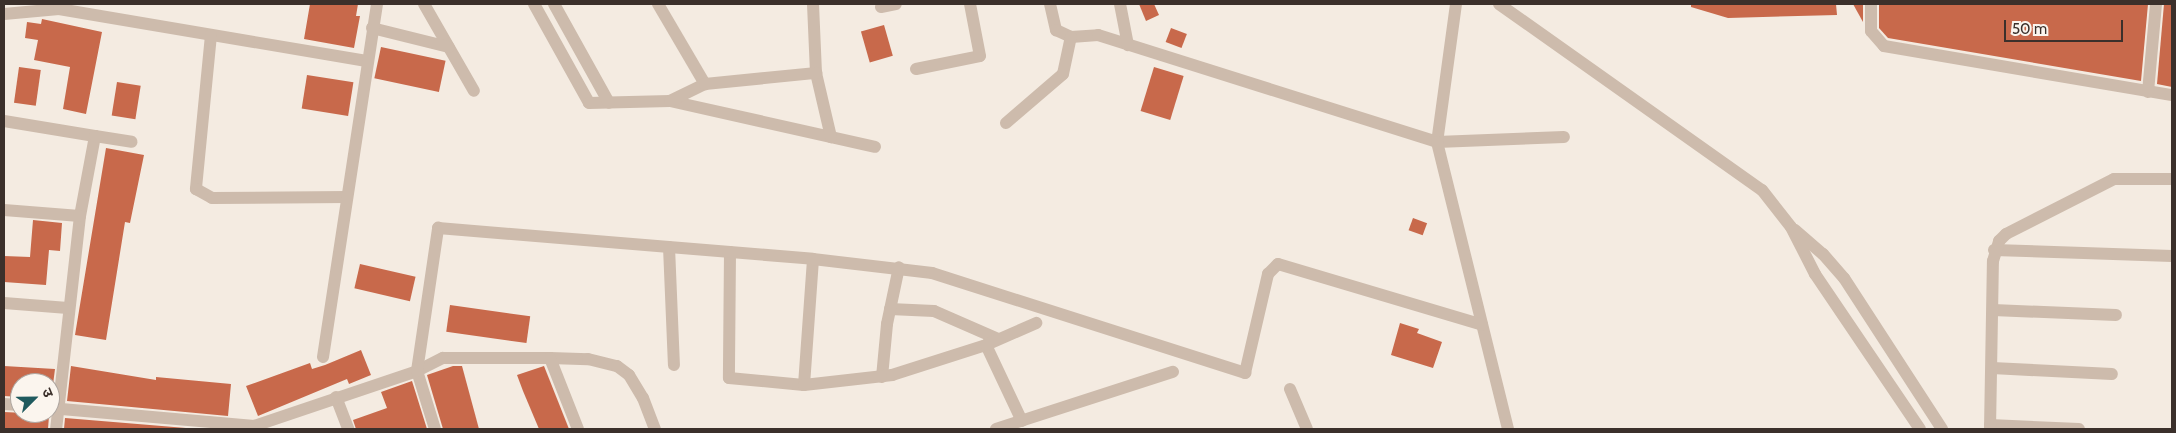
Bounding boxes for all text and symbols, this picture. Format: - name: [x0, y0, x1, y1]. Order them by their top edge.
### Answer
- scale bar: [2006, 10, 2125, 42]
- text: 50 m: [2012, 20, 2047, 38]
- north arrow: [10, 373, 60, 423]
- text: उ: [38, 385, 58, 400]

